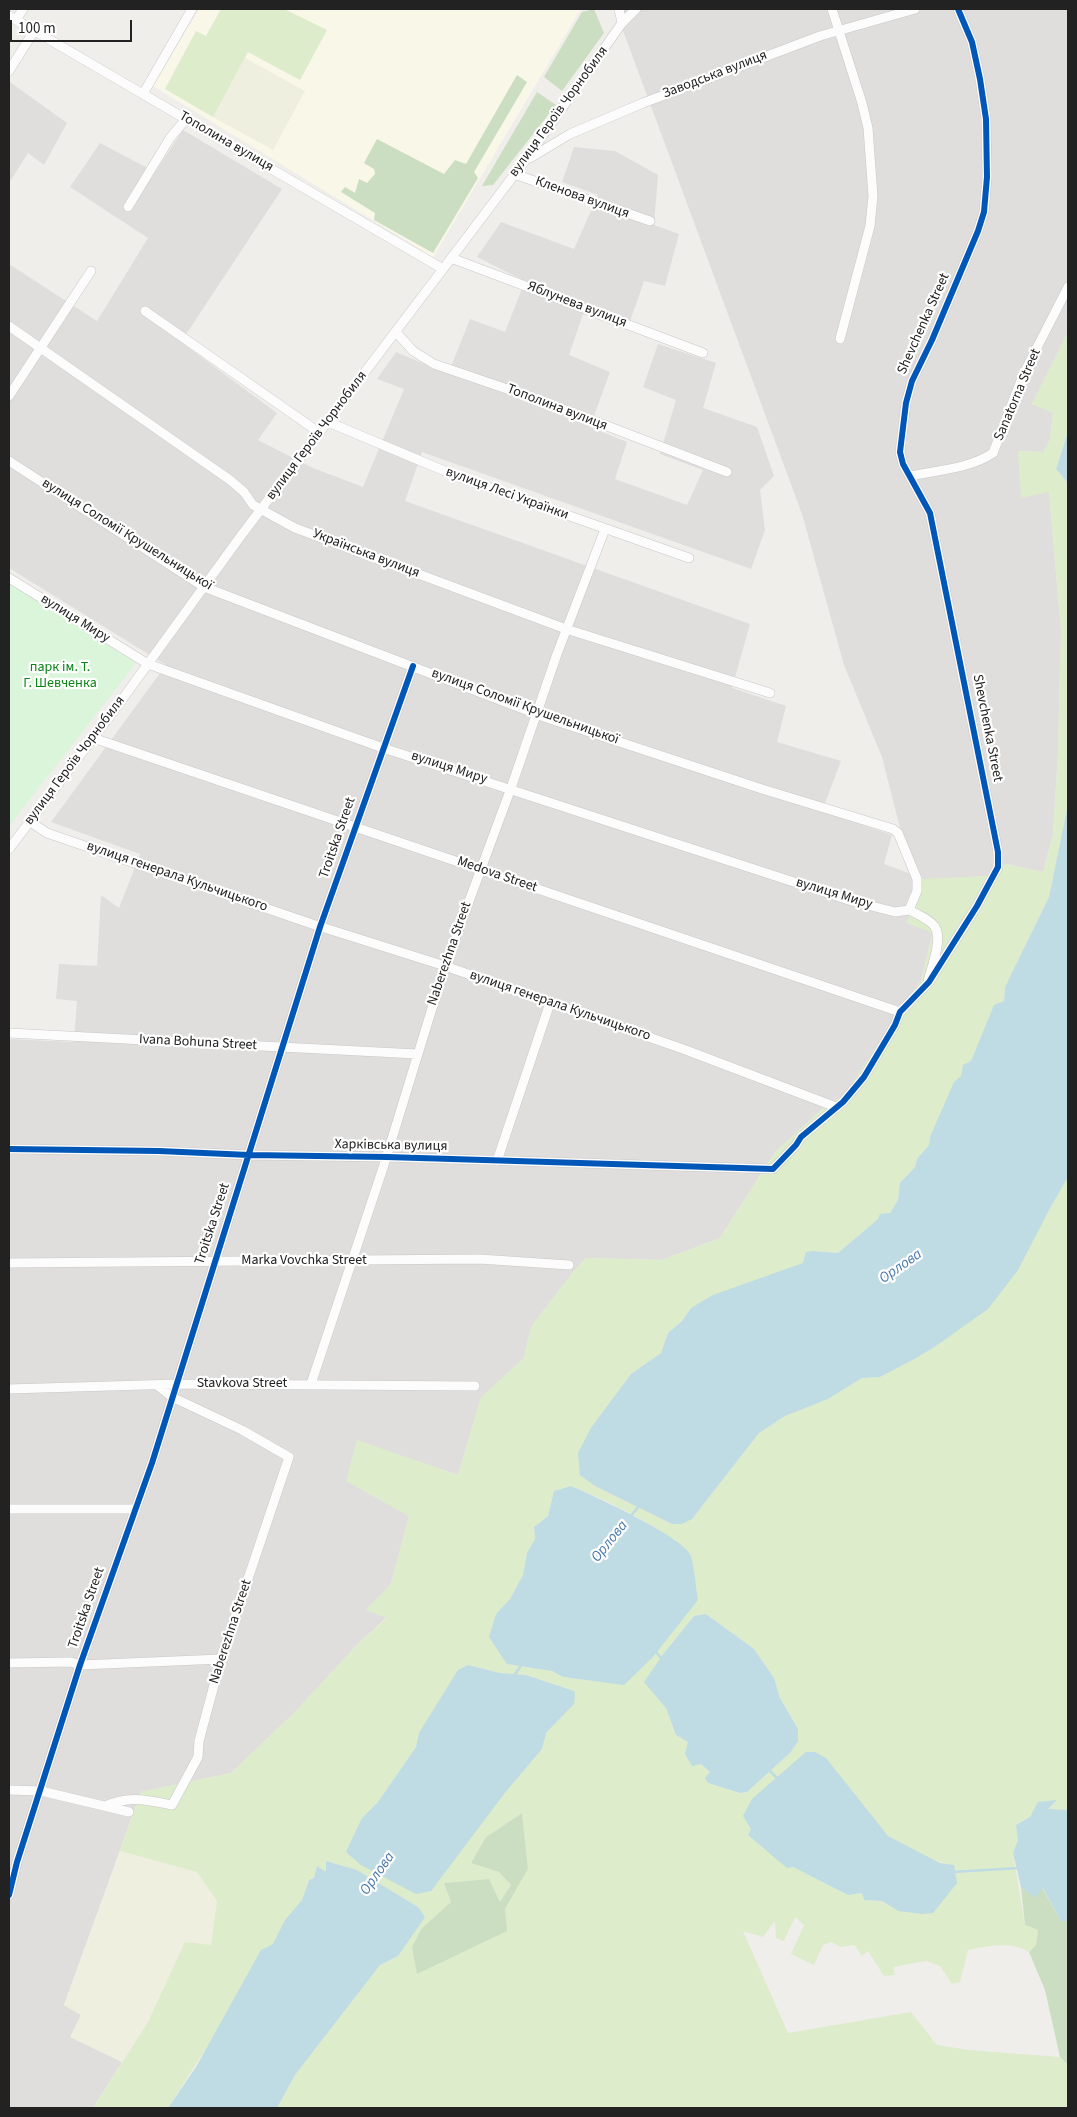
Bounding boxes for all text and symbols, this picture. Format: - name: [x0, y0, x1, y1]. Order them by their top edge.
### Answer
- scale bar: [12, 10, 135, 42]
- text: 100 m: [18, 18, 56, 39]
- street label: вулиця Героїв Чорнобиля: [506, 43, 612, 181]
- street label: Заводська вулиця: [660, 47, 770, 103]
- street label: Тополина вулиця: [176, 108, 276, 176]
- street label: Кленова вулиця: [533, 173, 631, 223]
- street label: Shevchenka Street: [894, 271, 954, 377]
- street label: Яблунева вулиця: [525, 278, 629, 332]
- street label: Sanatorna Street: [991, 346, 1045, 444]
- street label: вулиця Героїв Чорнобиля: [263, 368, 371, 504]
- street label: Тополина вулиця: [504, 381, 610, 435]
- street label: вулиця Лесі Українки: [443, 464, 571, 524]
- street label: вулиця Соломії Крушельницької: [38, 475, 216, 595]
- street label: Українська вулиця: [310, 526, 422, 582]
- street label: вулиця Миру: [37, 591, 113, 647]
- park label: парк ім. Т. Г. Шевченка: [23, 660, 97, 692]
- street label: вулиця Соломії Крушельницької: [429, 665, 621, 749]
- street label: Shevchenka Street: [968, 673, 1006, 783]
- street label: вулиця Героїв Чорнобиля: [21, 693, 129, 829]
- street label: вулиця Миру: [409, 748, 489, 788]
- street label: Troitska Street: [316, 795, 360, 881]
- street label: вулиця генерала Кульчицького: [84, 838, 270, 916]
- street label: Medova Street: [455, 853, 539, 897]
- street label: вулиця Миру: [794, 874, 874, 914]
- street label: Naberezhna Street: [424, 900, 476, 1008]
- street label: вулиця генерала Кульчицького: [467, 967, 653, 1045]
- street label: Ivana Bohuna Street: [139, 1032, 257, 1054]
- street label: Харківська вулиця: [334, 1137, 448, 1155]
- street label: Troitska Street: [192, 1181, 234, 1267]
- water label: Орлова: [876, 1246, 926, 1288]
- street label: Marka Vovchka Street: [241, 1253, 367, 1269]
- street label: Stavkova Street: [197, 1376, 287, 1392]
- water label: Орлова: [588, 1518, 632, 1566]
- street label: Troitska Street: [65, 1565, 109, 1651]
- street label: Naberezhna Street: [206, 1578, 256, 1686]
- water label: Орлова: [357, 1849, 399, 1899]

